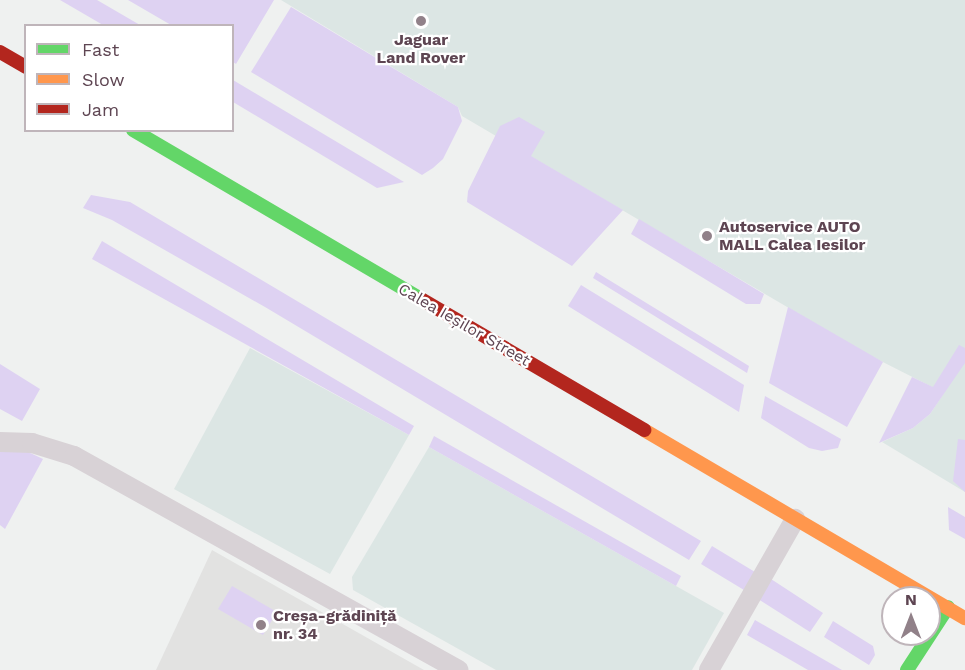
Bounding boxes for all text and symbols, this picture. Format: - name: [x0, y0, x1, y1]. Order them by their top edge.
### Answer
- marker: Jaguar Land Rover: [414, 14, 428, 28]
- legend: [24, 24, 234, 132]
- place label: Jaguar Land Rover: [377, 30, 465, 68]
- text: Fast: [82, 39, 119, 60]
- text: Slow: [82, 69, 125, 90]
- text: Jam: [82, 99, 119, 120]
- place label: Autoservice AUTO MALL Calea Iesilor: [719, 217, 866, 255]
- marker: Autoservice AUTO MALL Calea Iesilor: [700, 229, 714, 243]
- street label: Calea Ieșilor Street: [394, 279, 534, 371]
- north arrow: [881, 586, 941, 646]
- text: N: [905, 590, 917, 609]
- place label: Creșa-grădiniță nr. 34: [273, 606, 397, 644]
- marker: Creșa-grădiniță nr. 34: [254, 618, 268, 632]

